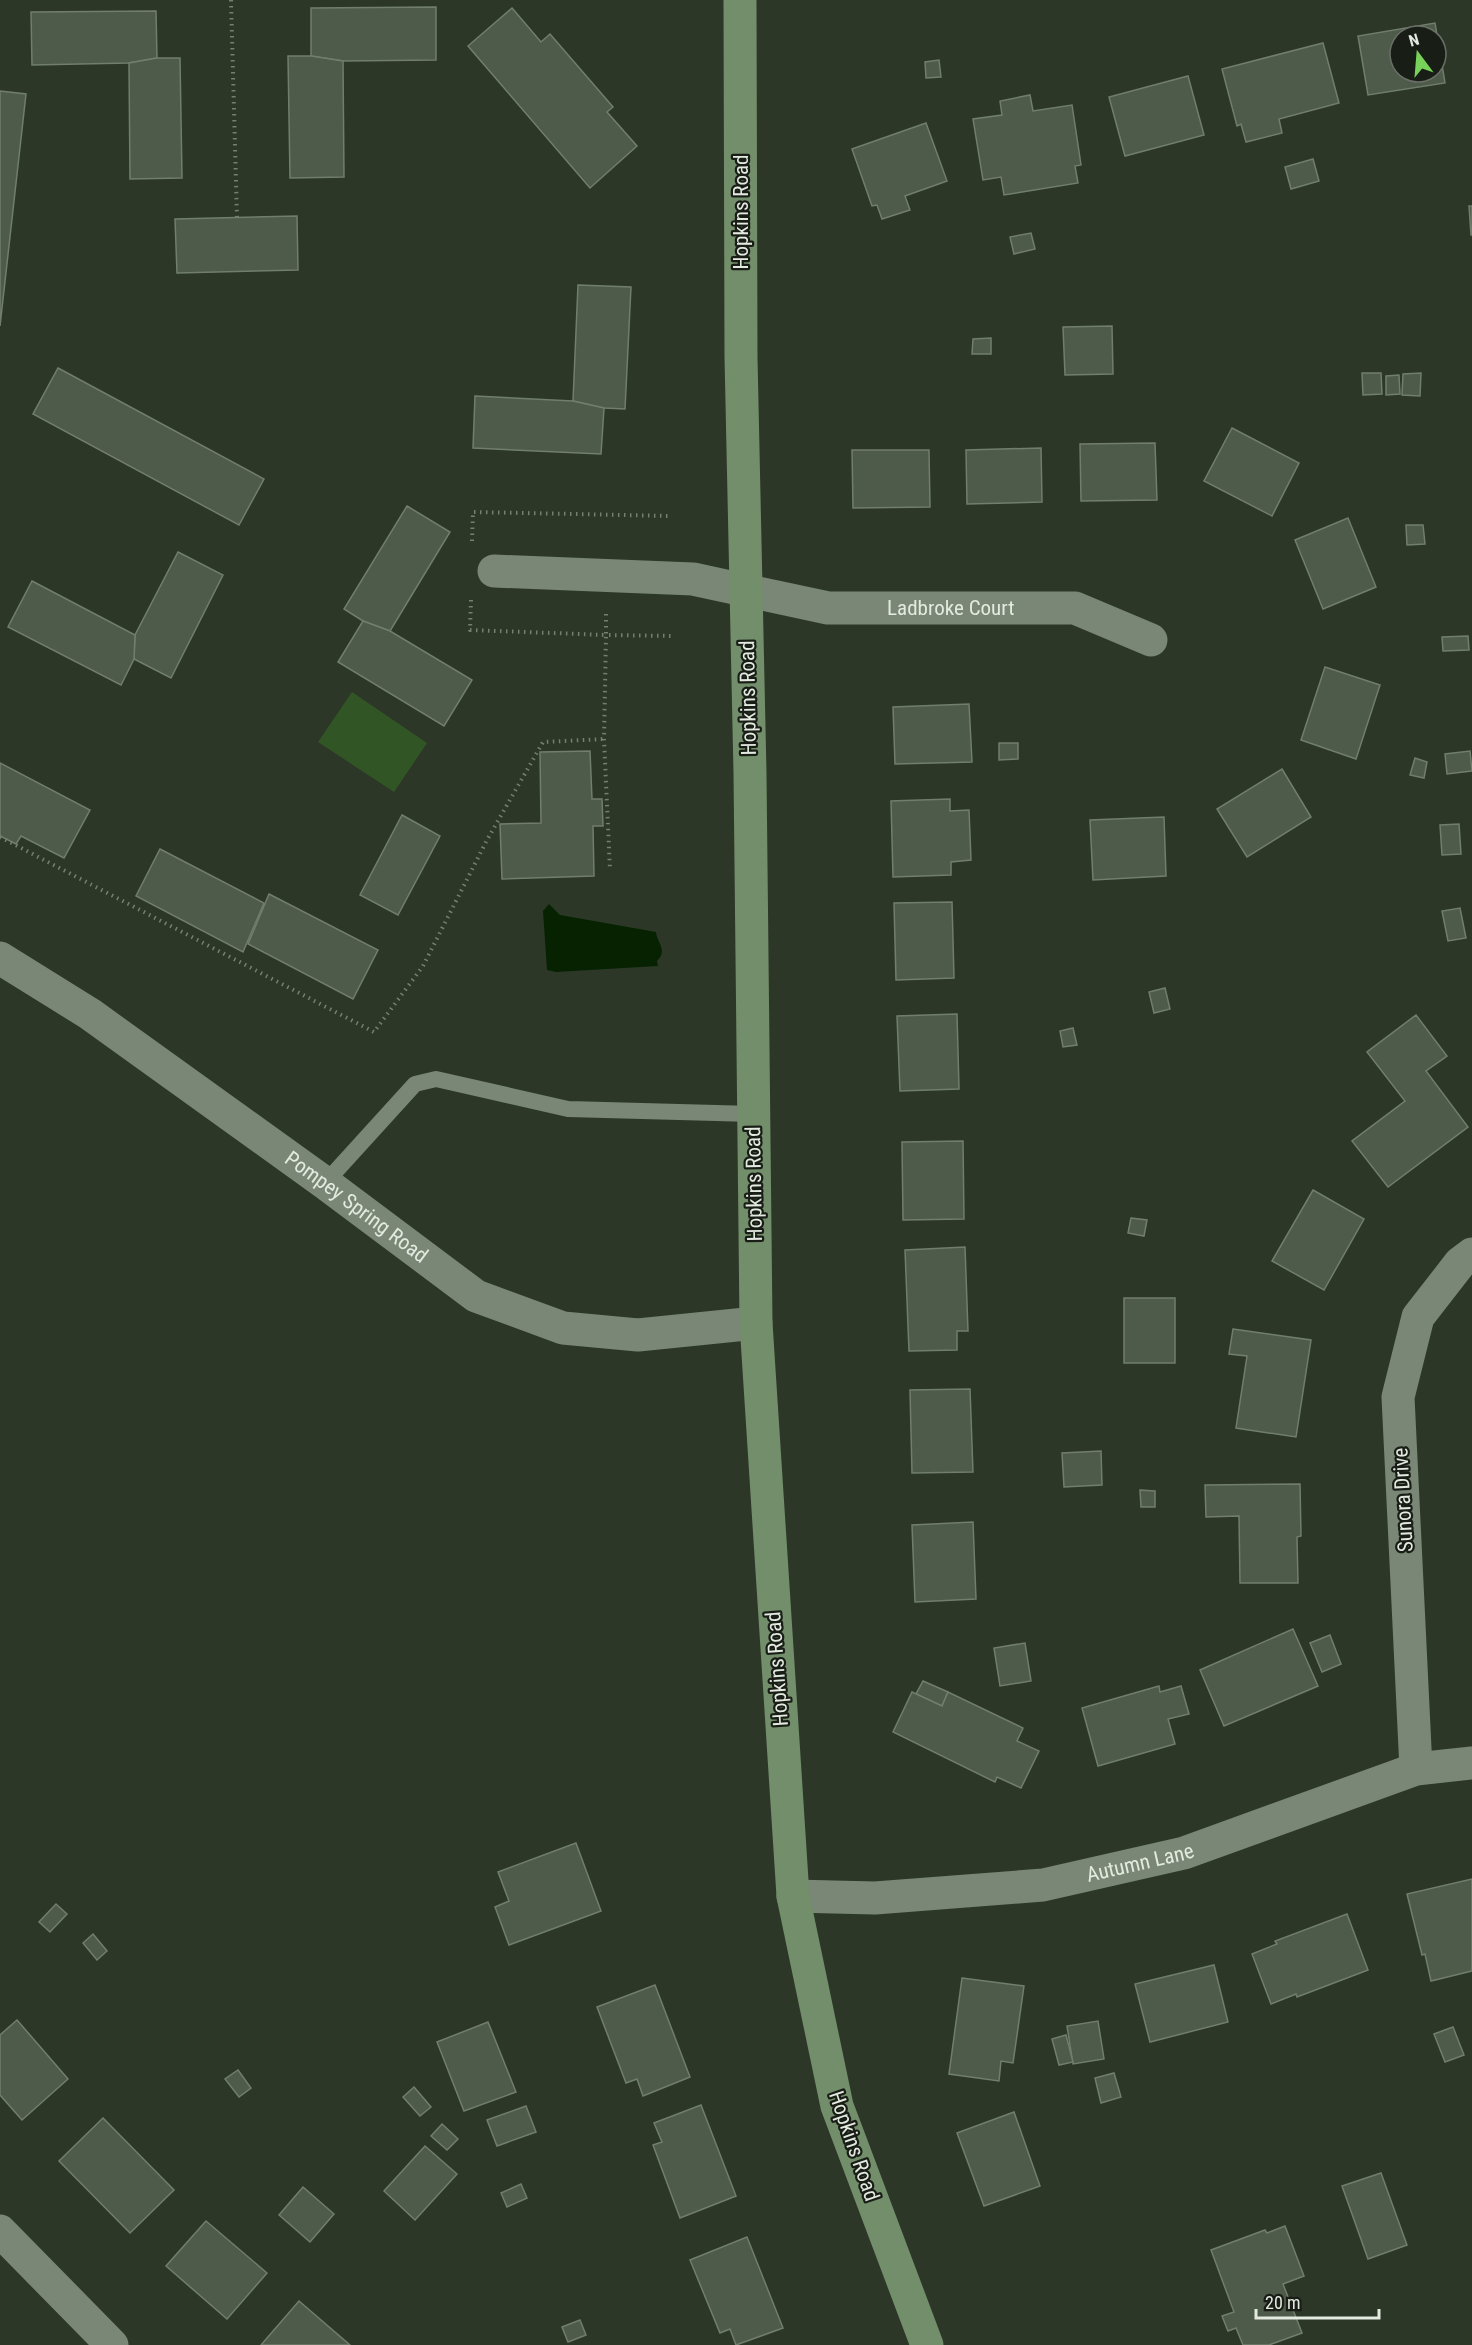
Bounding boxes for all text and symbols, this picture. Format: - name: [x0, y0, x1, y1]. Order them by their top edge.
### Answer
- north arrow: [1388, 24, 1448, 84]
- text: N: [1407, 30, 1421, 51]
- street label: Hopkins Road: [729, 155, 753, 269]
- street label: Ladbroke Court: [887, 596, 1014, 620]
- street label: Hopkins Road: [735, 640, 761, 756]
- street label: Hopkins Road: [741, 1126, 767, 1242]
- street label: Pompey Spring Road: [280, 1146, 433, 1268]
- street label: Sunora Drive: [1388, 1447, 1418, 1553]
- street label: Hopkins Road: [761, 1611, 793, 1727]
- street label: Autumn Lane: [1084, 1838, 1197, 1887]
- street label: Hopkins Road: [824, 2088, 884, 2204]
- scale bar: [1256, 2282, 1379, 2320]
- text: 20 m: [1265, 2292, 1300, 2313]

